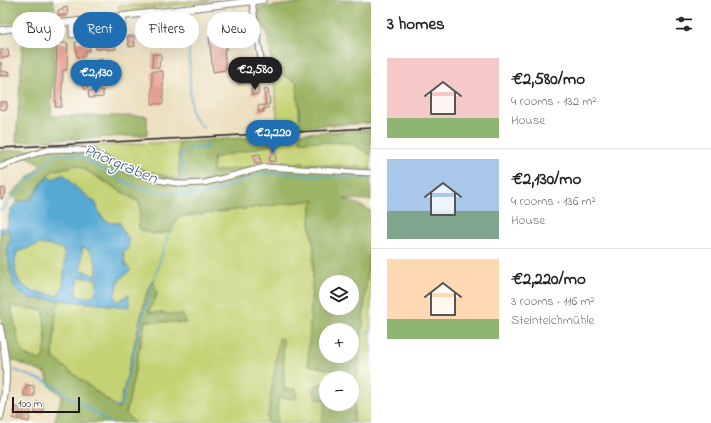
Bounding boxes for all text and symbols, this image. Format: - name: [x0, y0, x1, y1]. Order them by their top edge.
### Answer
- chip: Buy: [12, 12, 65, 48]
- chip: Rent: [73, 12, 127, 48]
- chip: Filters: [135, 12, 199, 48]
- chip: New: [207, 12, 260, 48]
- text: 3 homes: [387, 12, 445, 37]
- icon: filters: [673, 13, 695, 35]
- pin: €2,580: [222, 57, 288, 91]
- pin: €2,130: [63, 60, 129, 94]
- text: €2,580: [237, 60, 273, 79]
- text: €2,130: [80, 63, 112, 82]
- text: €2,580/mo: [511, 67, 585, 92]
- icon: home: [419, 74, 467, 122]
- text: 4 rooms · 132 m²: [511, 92, 596, 111]
- text: House: [511, 111, 545, 130]
- pin: €2,220: [240, 120, 306, 154]
- text: €2,220: [255, 123, 291, 142]
- water label: Priorgraben: [79, 138, 162, 192]
- text: €2,130/mo: [511, 167, 581, 192]
- icon: home: [419, 175, 467, 223]
- text: 4 rooms · 136 m²: [511, 192, 596, 211]
- text: House: [511, 211, 545, 230]
- text: €2,220/mo: [511, 267, 586, 292]
- map controls: [319, 275, 359, 411]
- button: layers: [319, 275, 359, 315]
- icon: home: [419, 275, 467, 323]
- text: 3 rooms · 116 m²: [511, 292, 594, 311]
- text: Steinteichmühle: [511, 311, 594, 330]
- button: +: [319, 323, 359, 363]
- button: −: [319, 371, 359, 411]
- scale bar: [12, 395, 80, 414]
- text: 100 m: [18, 396, 42, 412]

